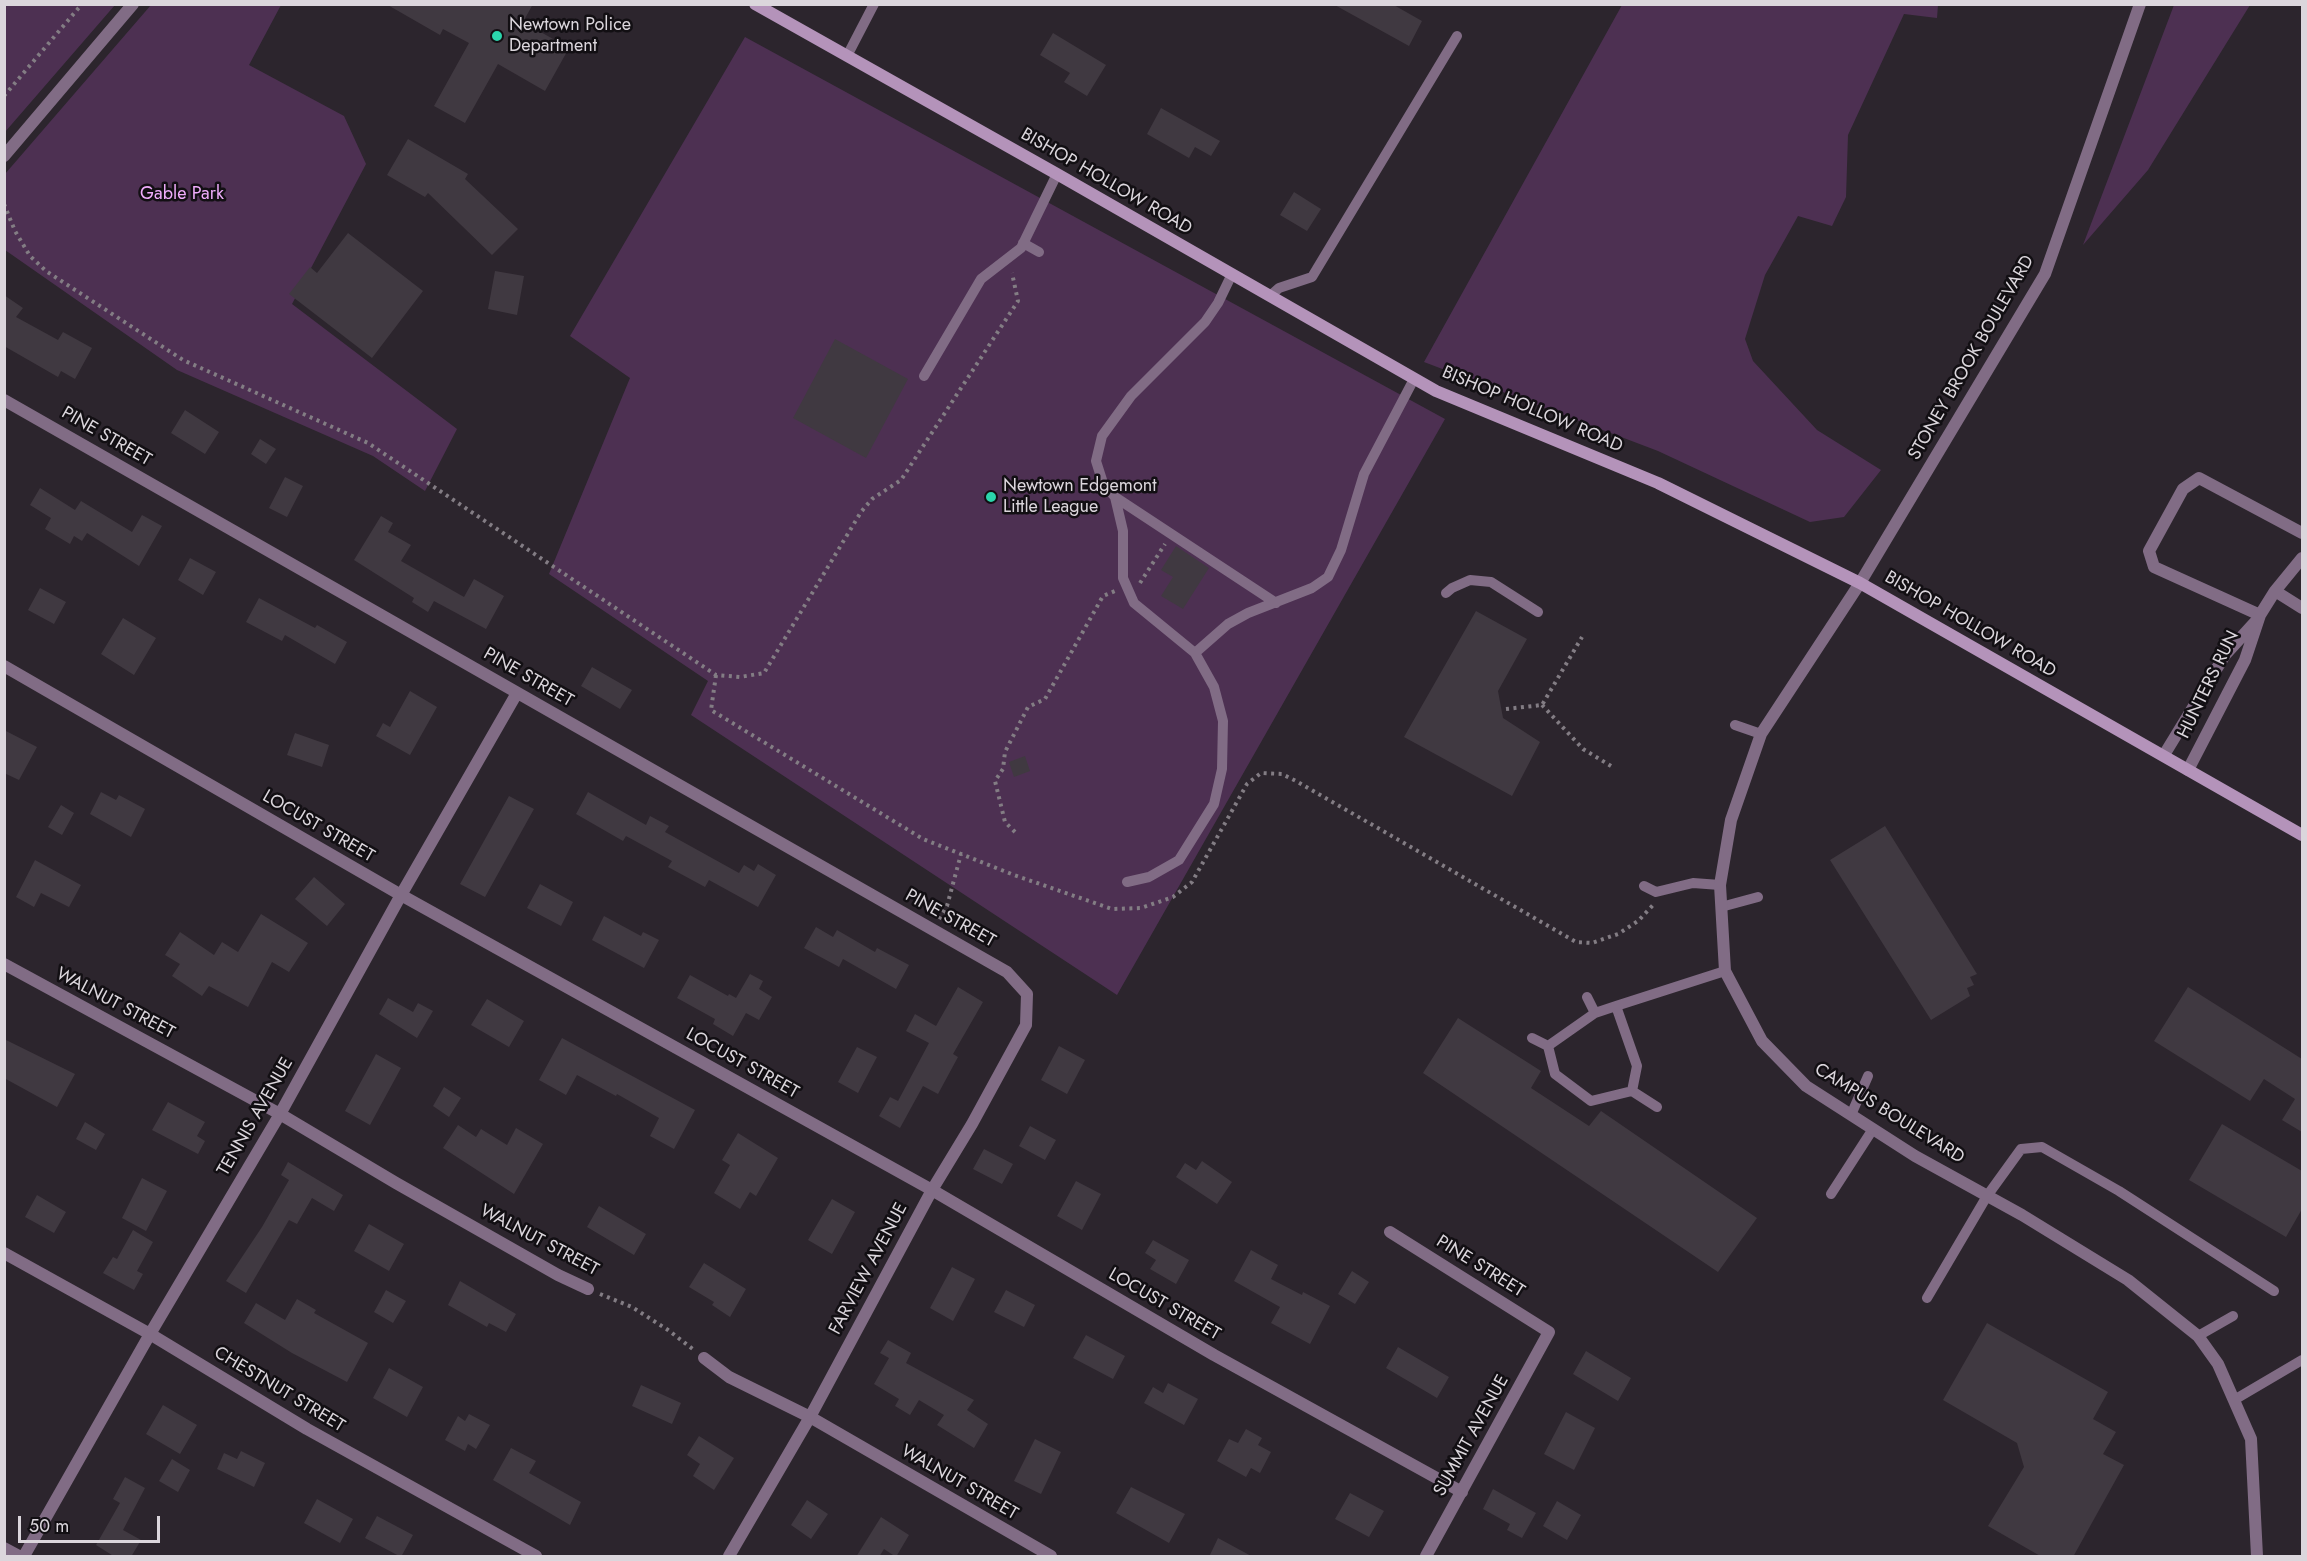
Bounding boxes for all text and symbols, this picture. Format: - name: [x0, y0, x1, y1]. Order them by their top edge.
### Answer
- place label: Newtown Police Department: [509, 15, 631, 57]
- marker: Newtown Police Department: [490, 29, 504, 43]
- street label: BISHOP HOLLOW ROAD: [1017, 124, 1195, 240]
- park label: Gable Park: [140, 184, 224, 206]
- street label: STONEY BROOK BOULEVARD: [1904, 252, 2040, 464]
- street label: BISHOP HOLLOW ROAD: [1438, 362, 1626, 458]
- street label: PINE STREET: [57, 403, 155, 471]
- place label: Newtown Edgemont Little League: [1003, 476, 1156, 518]
- marker: Newtown Edgemont Little League: [984, 490, 998, 504]
- street label: BISHOP HOLLOW ROAD: [1881, 567, 2059, 683]
- street label: HUNTERS RUN: [2174, 628, 2244, 742]
- street label: PINE STREET: [479, 644, 577, 712]
- street label: LOCUST STREET: [258, 786, 378, 868]
- street label: PINE STREET: [901, 885, 999, 953]
- street label: WALNUT STREET: [52, 964, 178, 1044]
- street label: LOCUST STREET: [682, 1024, 802, 1104]
- street label: TENNIS AVENUE: [213, 1054, 299, 1180]
- street label: CAMPUS BOULEVARD: [1810, 1059, 1968, 1169]
- street label: FARVIEW AVENUE: [825, 1199, 913, 1339]
- street label: WALNUT STREET: [476, 1201, 602, 1281]
- street label: PINE STREET: [1432, 1231, 1528, 1303]
- street label: LOCUST STREET: [1104, 1264, 1224, 1346]
- street label: CHESTNUT STREET: [210, 1342, 348, 1438]
- street label: SUMMIT AVENUE: [1430, 1372, 1514, 1500]
- street label: WALNUT STREET: [897, 1441, 1021, 1525]
- scale bar: [21, 1504, 164, 1542]
- text: 50 m: [29, 1513, 69, 1539]

